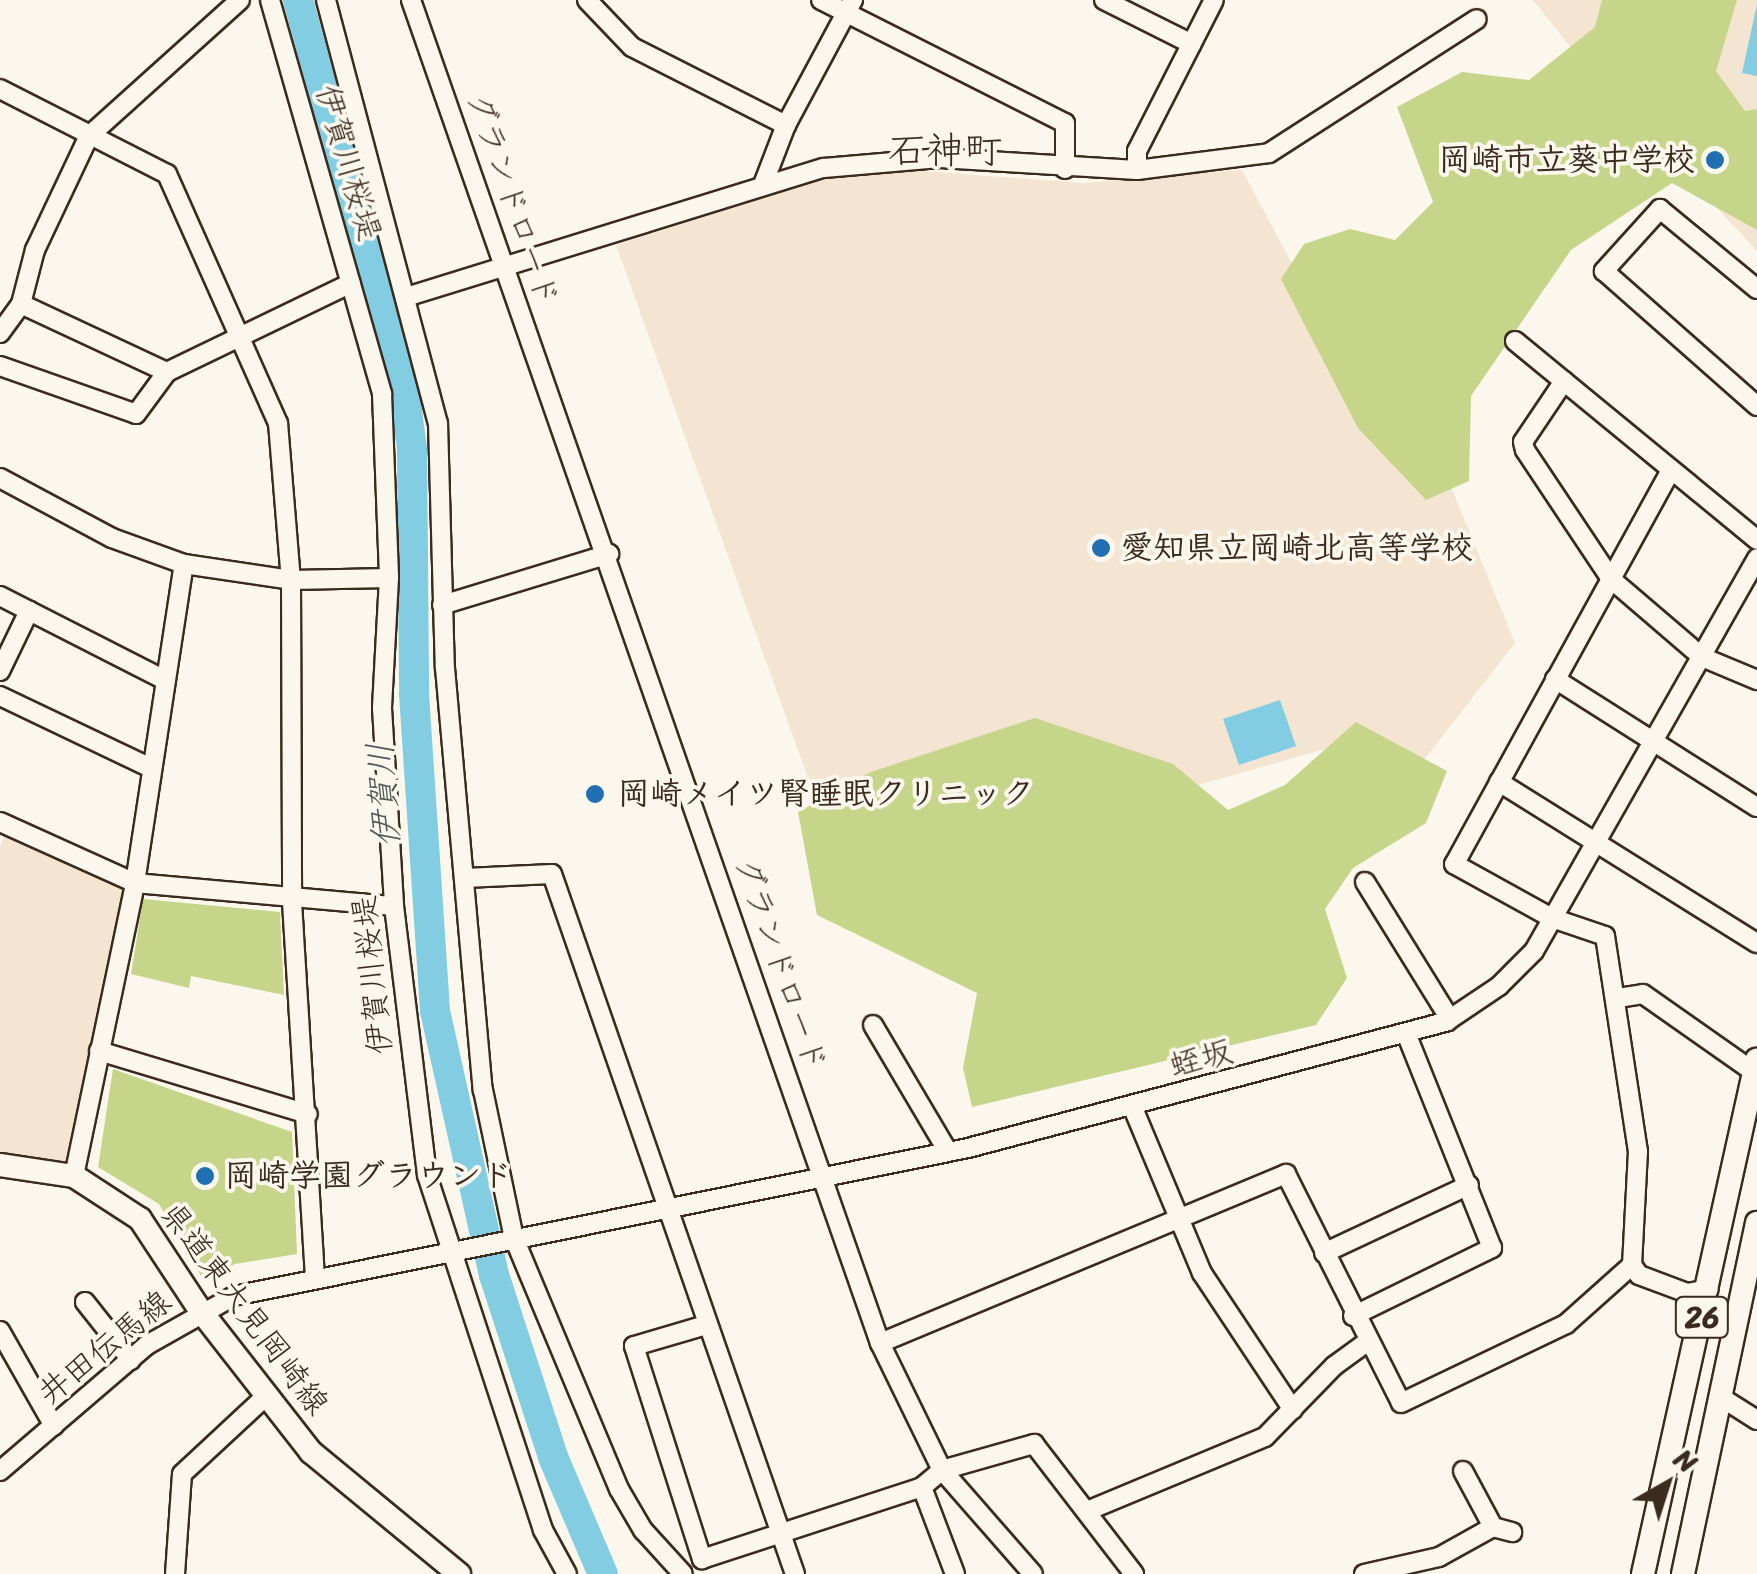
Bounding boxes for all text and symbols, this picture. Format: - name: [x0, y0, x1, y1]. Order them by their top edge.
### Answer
- street label: 伊賀川桜堤: [307, 81, 389, 245]
- street label: グランドロード: [457, 87, 567, 311]
- district label: 石神町: [888, 128, 1002, 174]
- place label: 岡崎市立葵中学校: [1439, 141, 1695, 179]
- marker: 岡崎市立葵中学校: [1704, 149, 1726, 171]
- place label: 愛知県立岡崎北高等学校: [1121, 529, 1473, 567]
- marker: 愛知県立岡崎北高等学校: [1090, 537, 1112, 559]
- water label: 伊賀川: [358, 741, 408, 849]
- place label: 岡崎メイツ腎睡眠クリニック: [618, 775, 1034, 813]
- marker: 岡崎メイツ腎睡眠クリニック: [582, 781, 608, 807]
- street label: グランドロード: [725, 852, 835, 1076]
- street label: 伊賀川桜堤: [346, 893, 400, 1057]
- street label: 蛭坂: [1165, 1032, 1237, 1086]
- place label: 岡崎学園グラウンド: [225, 1157, 513, 1195]
- marker: 岡崎学園グラウンド: [194, 1165, 216, 1187]
- street label: 県道東大見岡崎線: [152, 1195, 336, 1423]
- street label: 井田伝馬線: [31, 1283, 179, 1413]
- road number: 26: [1674, 1292, 1730, 1342]
- north arrow: [1617, 1434, 1717, 1534]
- text: N: [1663, 1435, 1709, 1485]

